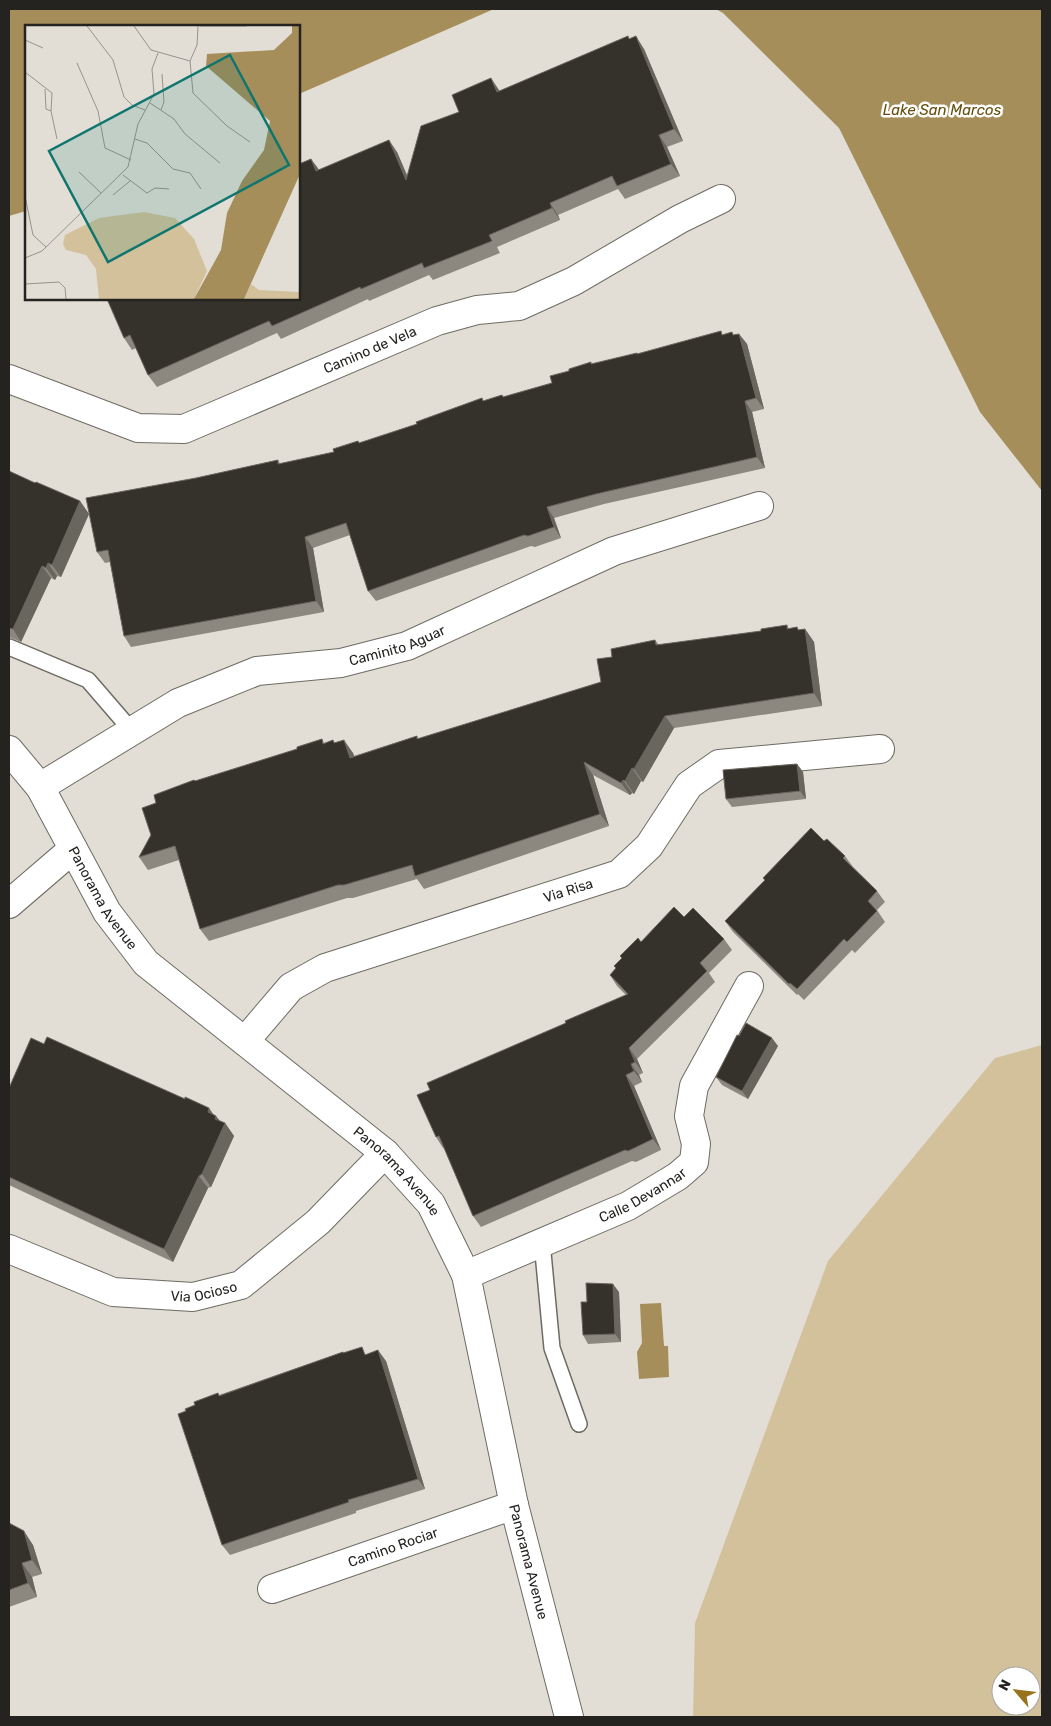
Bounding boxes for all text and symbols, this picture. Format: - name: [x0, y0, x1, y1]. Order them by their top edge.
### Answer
- inset map: [25, 25, 300, 300]
- water label: Lake San Marcos: [883, 101, 1002, 119]
- street label: Camino de Vela: [321, 322, 419, 377]
- street label: Caminito Aguar: [347, 621, 448, 669]
- street label: Panorama Avenue: [65, 843, 141, 953]
- street label: Via Risa: [541, 874, 595, 906]
- street label: Panorama Avenue: [350, 1123, 444, 1219]
- street label: Calle Devannar: [596, 1164, 690, 1226]
- street label: Via Ocioso: [170, 1278, 239, 1306]
- street label: Panorama Avenue: [506, 1502, 552, 1621]
- street label: Camino Rociar: [346, 1523, 441, 1571]
- north arrow: [991, 1666, 1041, 1716]
- text: N: [995, 1677, 1015, 1694]

